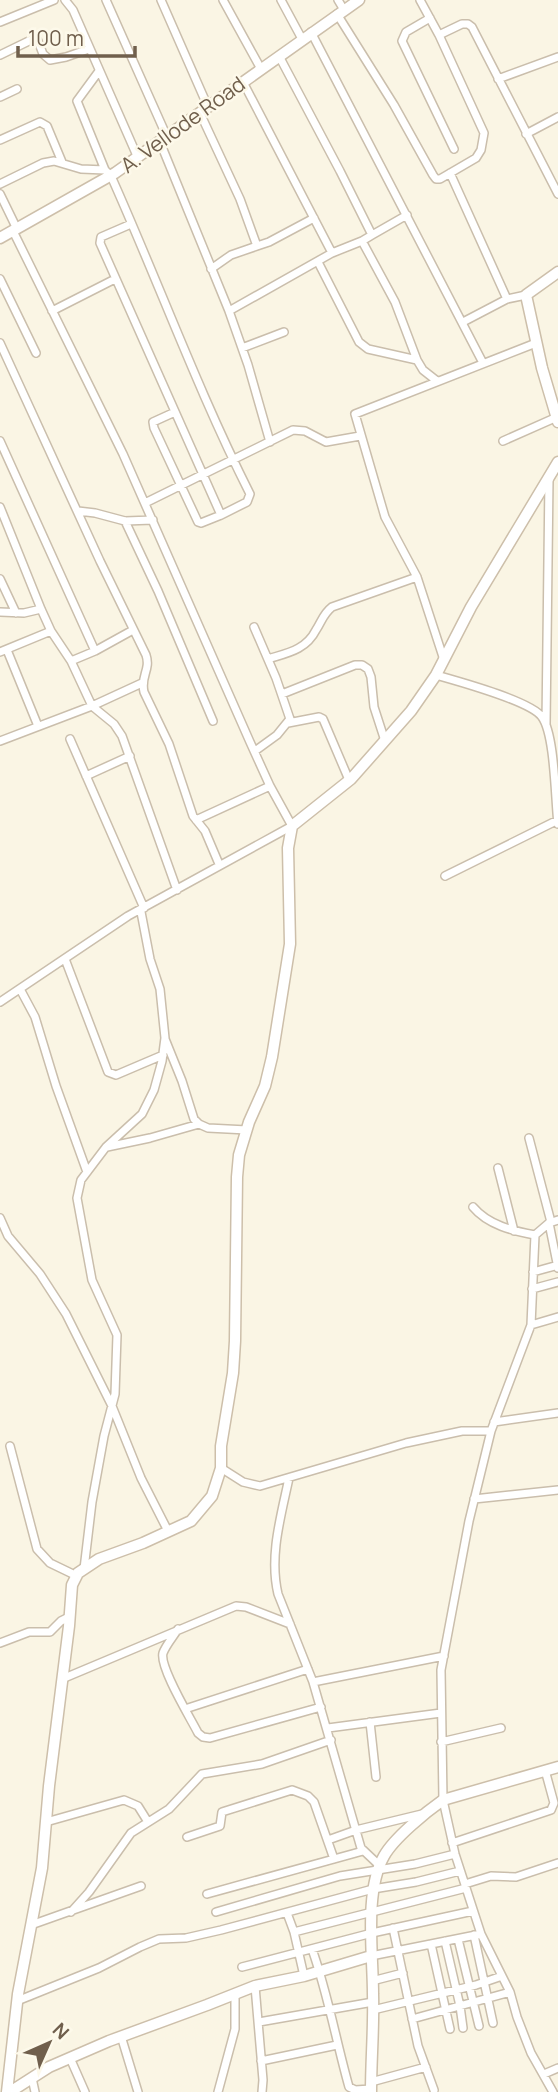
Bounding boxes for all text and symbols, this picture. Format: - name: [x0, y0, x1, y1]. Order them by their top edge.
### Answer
- scale bar: [18, 14, 135, 58]
- text: 100 m: [28, 24, 84, 52]
- street label: A. Vellode Road: [115, 70, 250, 179]
- north arrow: [14, 2008, 84, 2078]
- text: N: [47, 2017, 75, 2045]

